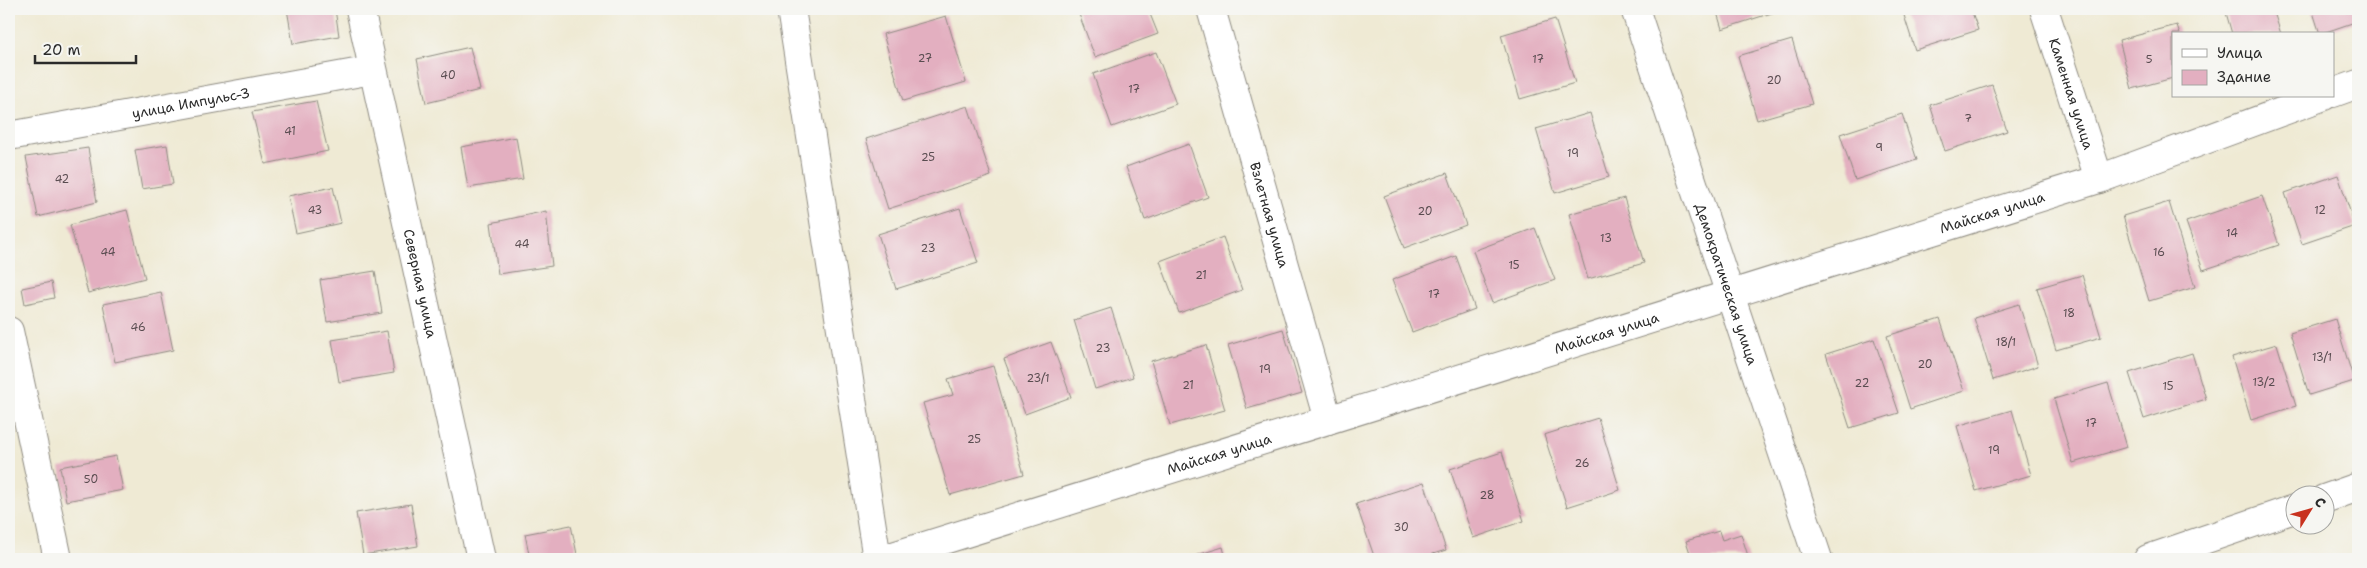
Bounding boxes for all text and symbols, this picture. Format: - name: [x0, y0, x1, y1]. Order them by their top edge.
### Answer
- scale bar: [35, 32, 136, 64]
- legend: [2172, 32, 2334, 98]
- street label: Каменная улица: [2045, 36, 2098, 152]
- text: 20 m: [42, 40, 81, 60]
- text: Улица: [2217, 43, 2263, 63]
- house number: 27: [918, 51, 933, 66]
- house number: 17: [1532, 52, 1544, 67]
- house number: 5: [2146, 52, 2153, 67]
- text: Здание: [2217, 67, 2271, 87]
- house number: 40: [440, 68, 456, 83]
- house number: 20: [1766, 73, 1782, 88]
- house number: 17: [1128, 82, 1140, 97]
- street label: улица Импульс-3: [131, 83, 251, 122]
- house number: 7: [1964, 111, 1972, 126]
- house number: 41: [284, 124, 296, 139]
- house number: 9: [1875, 140, 1883, 155]
- house number: 19: [1567, 146, 1579, 161]
- house number: 25: [921, 150, 935, 165]
- street label: Взлетная улица: [1246, 160, 1293, 270]
- house number: 42: [55, 172, 69, 187]
- street label: Майская улица: [1937, 187, 2047, 237]
- street label: Демократическая улица: [1691, 201, 1762, 368]
- house number: 43: [308, 203, 322, 218]
- house number: 12: [2314, 203, 2326, 218]
- house number: 20: [1417, 204, 1433, 219]
- house number: 14: [2226, 226, 2238, 241]
- street label: Северная улица: [400, 227, 441, 340]
- house number: 13: [1600, 231, 1612, 246]
- house number: 44: [514, 237, 530, 252]
- house number: 23: [921, 241, 935, 256]
- house number: 44: [100, 245, 116, 260]
- house number: 16: [2153, 245, 2165, 260]
- house number: 15: [1508, 258, 1520, 273]
- house number: 21: [1195, 268, 1207, 283]
- house number: 17: [1428, 287, 1440, 302]
- house number: 18: [2063, 306, 2075, 321]
- street label: Майская улица: [1552, 308, 1661, 358]
- house number: 46: [130, 320, 146, 335]
- house number: 18/1: [1996, 335, 2016, 350]
- house number: 23: [1096, 341, 1110, 356]
- house number: 13/1: [2312, 350, 2332, 365]
- house number: 20: [1917, 357, 1933, 372]
- house number: 19: [1259, 362, 1271, 377]
- house number: 23/1: [1026, 371, 1050, 386]
- house number: 13/2: [2253, 375, 2275, 390]
- house number: 22: [1855, 376, 1869, 391]
- house number: 21: [1182, 378, 1194, 393]
- house number: 15: [2162, 379, 2174, 394]
- house number: 17: [2085, 416, 2097, 431]
- street label: Майская улица: [1164, 429, 1274, 479]
- house number: 25: [967, 432, 981, 447]
- house number: 19: [1988, 443, 2000, 458]
- house number: 26: [1575, 456, 1589, 471]
- house number: 50: [84, 472, 98, 487]
- north arrow: [2284, 486, 2334, 536]
- house number: 28: [1479, 488, 1495, 503]
- text: С: [2311, 493, 2330, 511]
- house number: 30: [1393, 520, 1409, 535]

